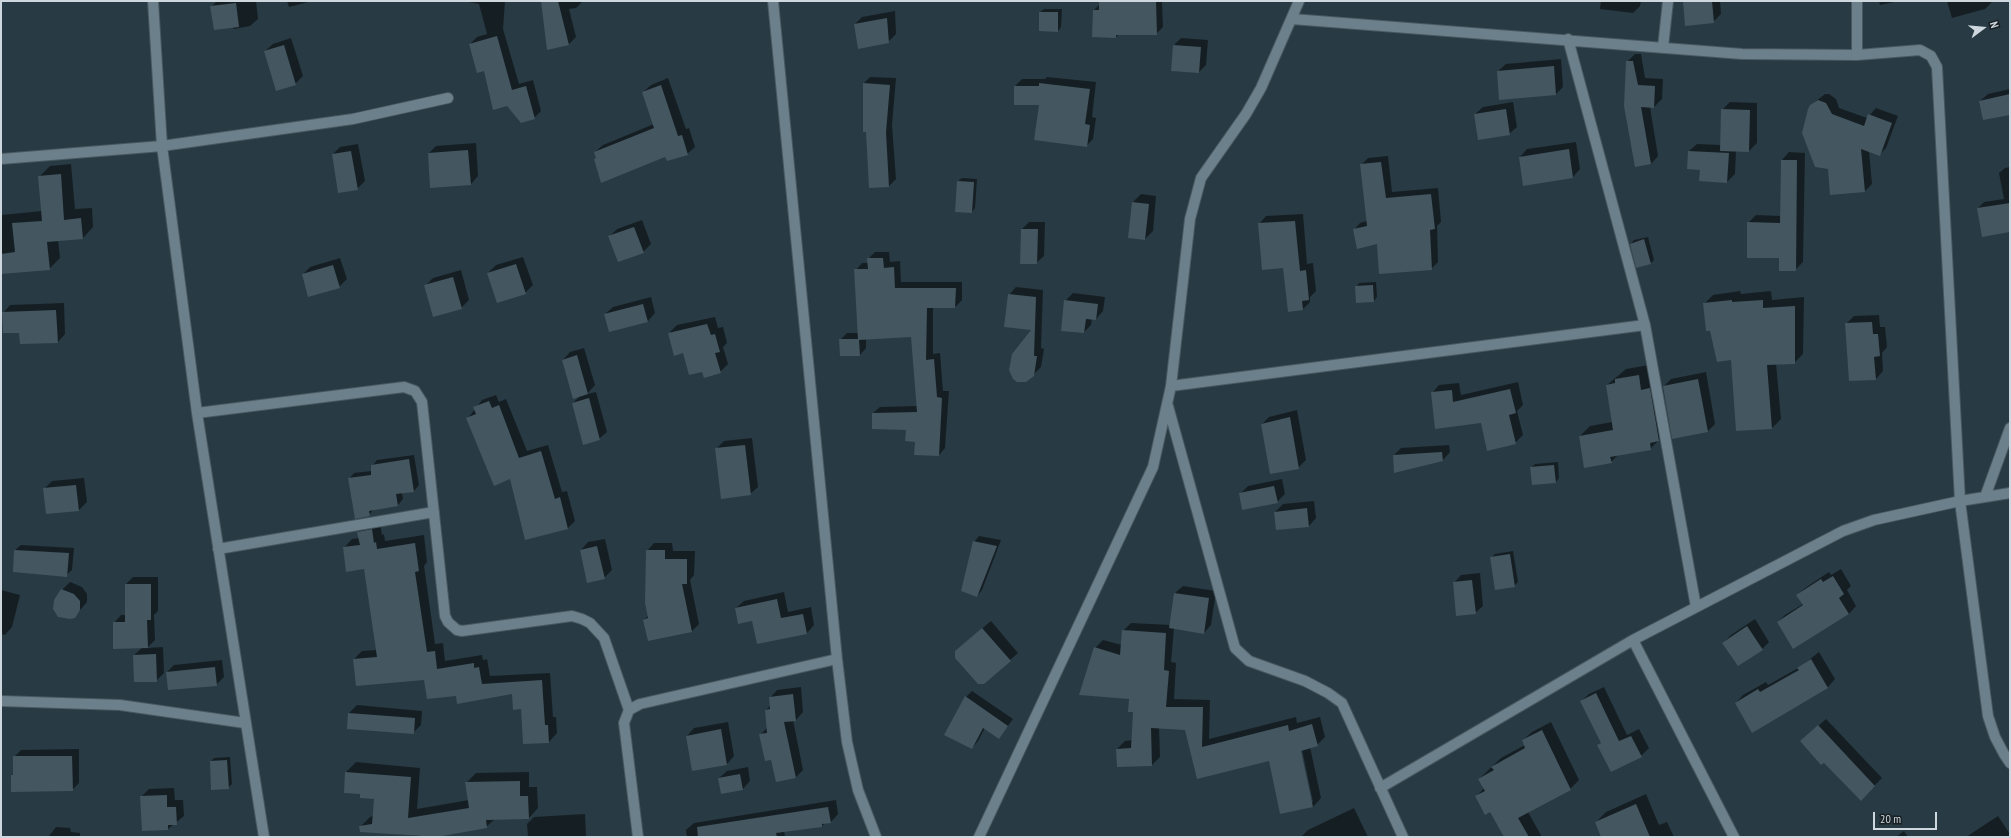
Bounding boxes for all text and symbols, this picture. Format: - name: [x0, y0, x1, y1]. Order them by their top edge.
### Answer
- north arrow: [1963, 8, 2003, 48]
- text: N: [1987, 20, 2002, 29]
- scale bar: [1875, 804, 1939, 830]
- text: 20 m: [1880, 811, 1901, 826]

